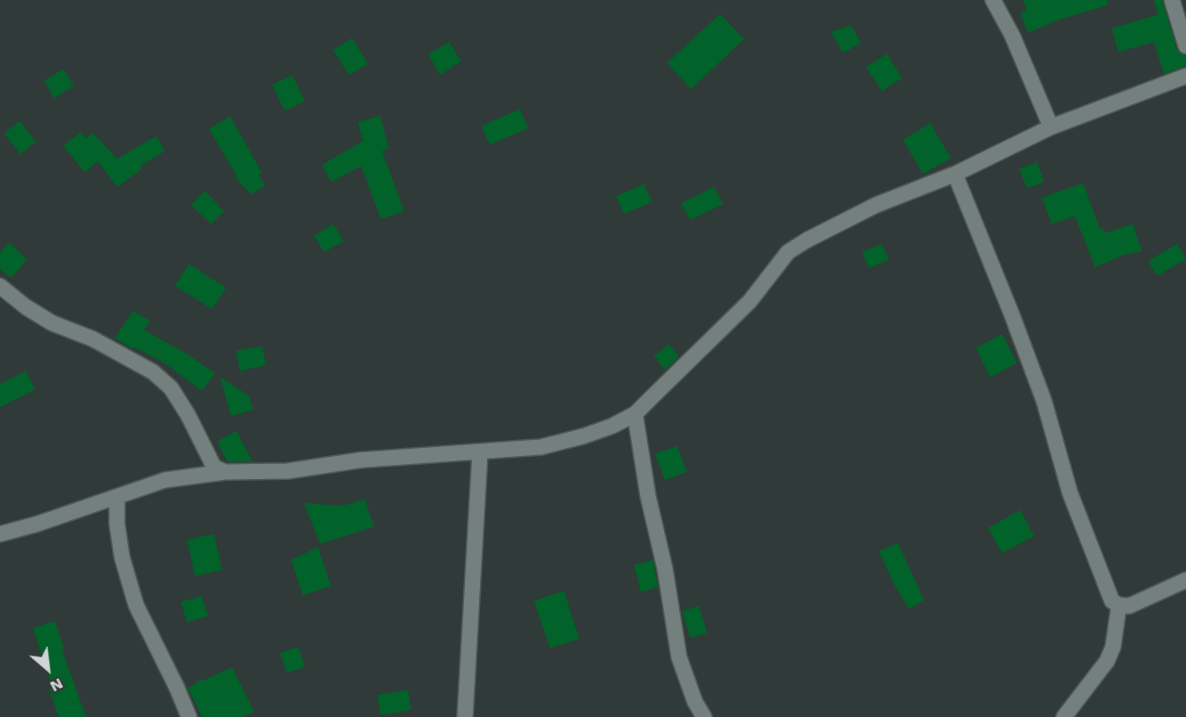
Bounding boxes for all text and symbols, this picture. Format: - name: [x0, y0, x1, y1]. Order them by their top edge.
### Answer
- north arrow: [18, 639, 78, 699]
- text: N: [47, 674, 66, 697]

